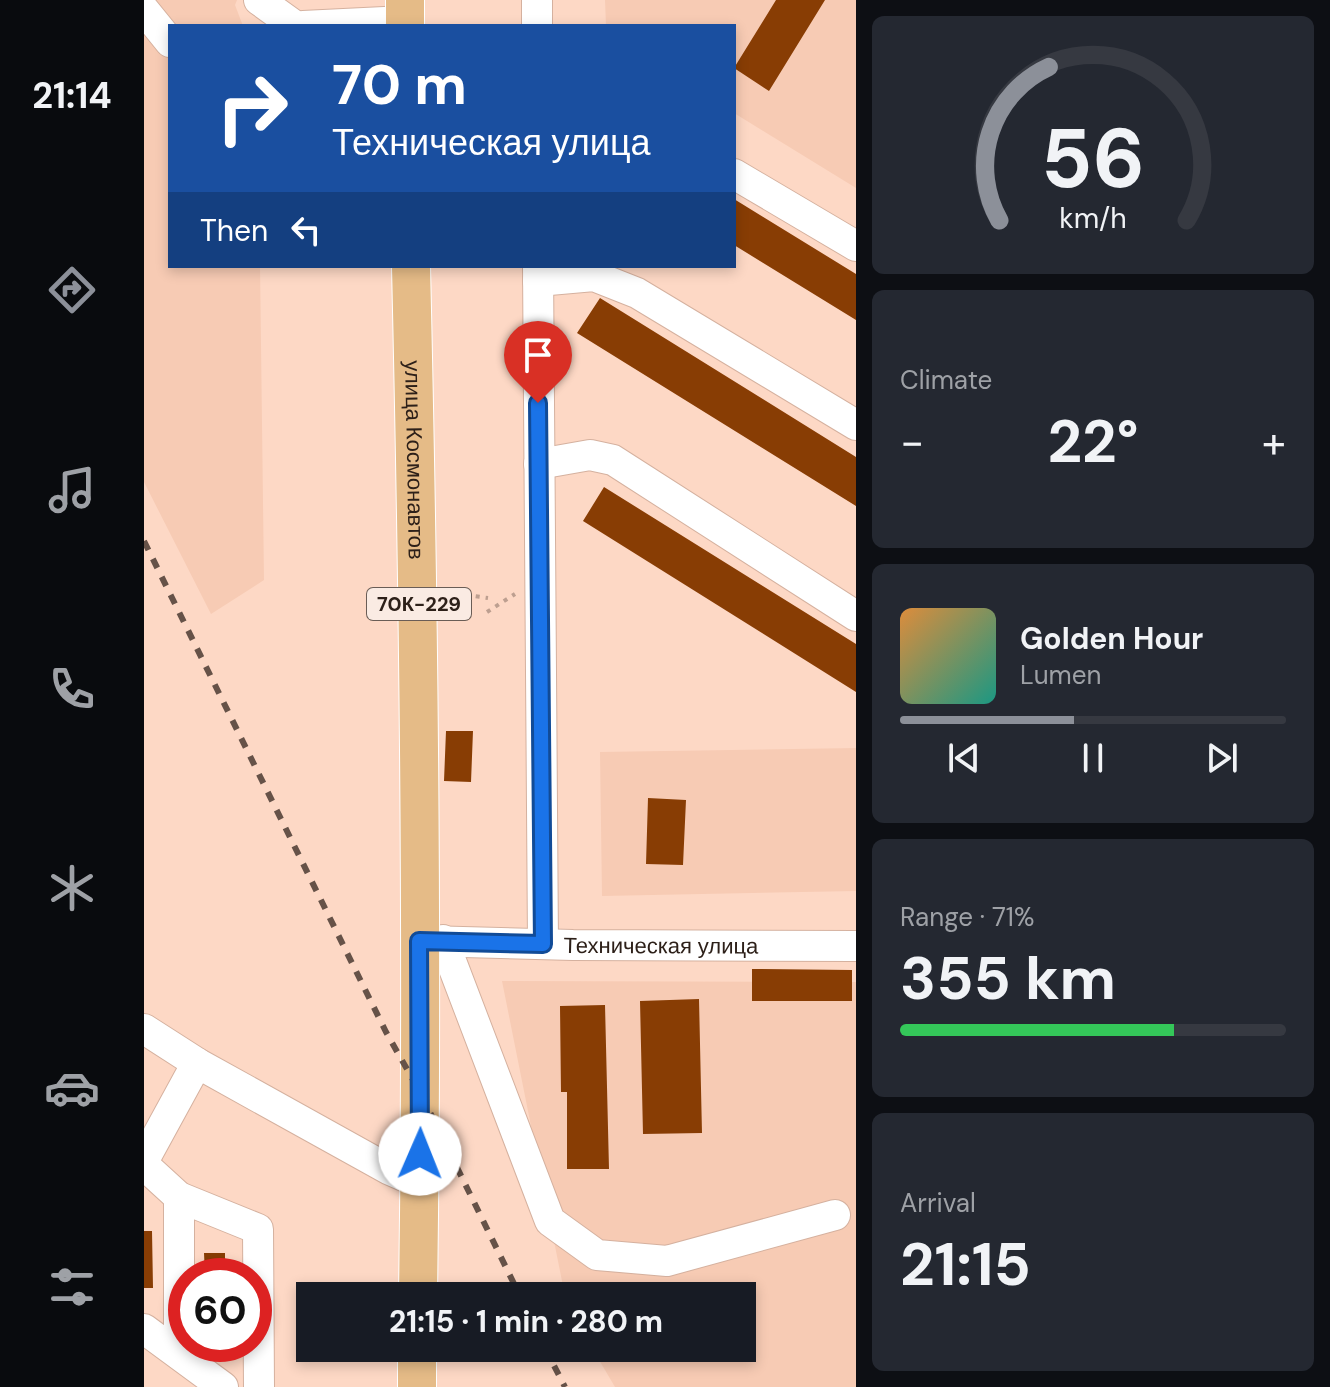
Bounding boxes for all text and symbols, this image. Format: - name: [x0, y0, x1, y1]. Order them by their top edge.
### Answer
- text: 70 m: [332, 48, 467, 121]
- icon: right: [200, 56, 304, 160]
- text: 21:14: [32, 72, 112, 119]
- text: 56: [1041, 104, 1145, 213]
- text: Техническая улица: [332, 119, 651, 166]
- text: km/h: [1059, 200, 1127, 237]
- icon: left: [284, 208, 328, 252]
- text: Then: [200, 211, 268, 250]
- icon: directions: [44, 262, 100, 318]
- pin: [504, 321, 572, 403]
- icon: arrive: [516, 333, 560, 377]
- street label: улица Космонавтов: [399, 360, 431, 560]
- text: Climate: [900, 363, 992, 397]
- text: 22°: [1047, 402, 1139, 481]
- text: −: [900, 413, 924, 471]
- text: +: [1262, 413, 1286, 471]
- icon: music: [44, 462, 100, 518]
- road number: 70К-229: [367, 588, 471, 620]
- text: Golden Hour: [1020, 619, 1203, 658]
- text: Lumen: [1020, 658, 1101, 692]
- icon: phone: [44, 661, 100, 717]
- icon: previous: [942, 736, 986, 780]
- icon: pause: [1071, 736, 1115, 780]
- icon: next: [1200, 736, 1244, 780]
- icon: climate: [44, 860, 100, 916]
- text: Range · 71%: [900, 900, 1034, 934]
- street label: Техническая улица: [563, 930, 759, 960]
- text: 355 km: [900, 939, 1116, 1018]
- icon: car: [44, 1060, 100, 1116]
- position arrow: [378, 1112, 462, 1196]
- text: Arrival: [900, 1186, 976, 1220]
- text: 21:15: [900, 1225, 1031, 1304]
- speed limit sign: 60: [168, 1258, 272, 1362]
- icon: filters: [44, 1259, 100, 1315]
- text: 21:15 · 1 min · 280 m: [389, 1302, 663, 1341]

